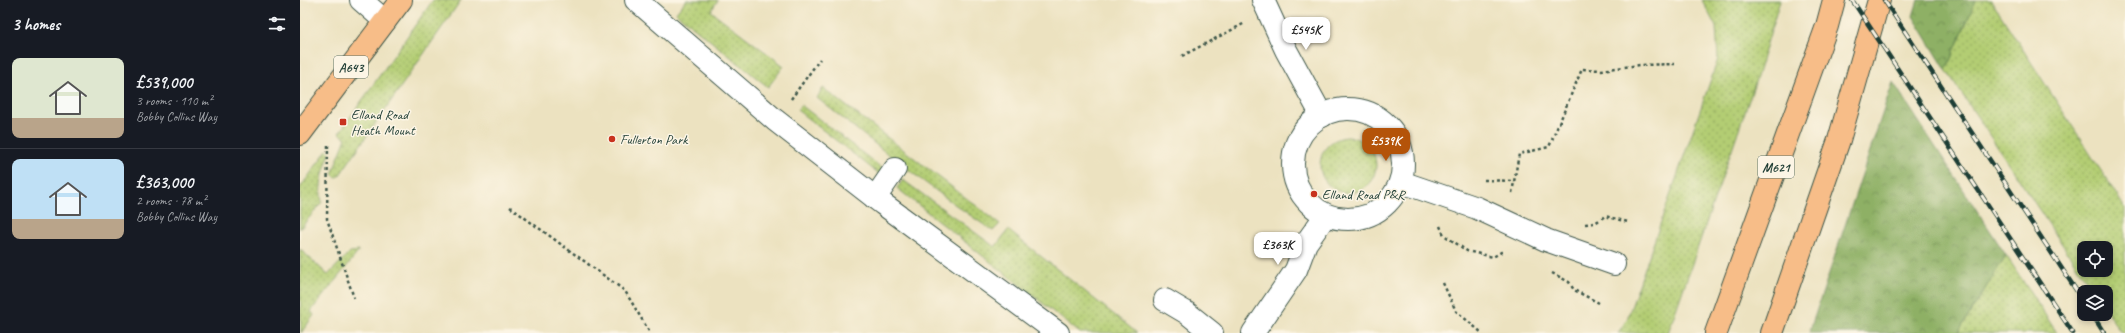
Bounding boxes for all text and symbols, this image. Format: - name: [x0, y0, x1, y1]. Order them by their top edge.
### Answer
- icon: filters: [266, 13, 288, 35]
- text: 3 homes: [12, 14, 60, 35]
- pin: £545K: [1278, 17, 1334, 51]
- text: £545K: [1291, 22, 1321, 38]
- road number: A643: [334, 56, 368, 78]
- text: £539,000: [136, 72, 192, 93]
- icon: home: [44, 74, 92, 122]
- text: 3 rooms · 110 m²: [136, 93, 212, 109]
- place label: Elland Road Heath Mount: [351, 106, 416, 139]
- text: Bobby Collins Way: [136, 109, 217, 125]
- marker: Elland Road Heath Mount: [338, 117, 348, 127]
- pin: £539K: [1358, 128, 1414, 162]
- place label: Fullerton Park: [620, 131, 689, 148]
- text: £539K: [1371, 133, 1401, 149]
- marker: Fullerton Park: [607, 134, 617, 144]
- road number: M621: [1758, 156, 1794, 178]
- text: £363,000: [136, 172, 193, 193]
- icon: home: [44, 175, 92, 223]
- place label: Elland Road P&R: [1322, 186, 1406, 203]
- marker: Elland Road P&R: [1309, 189, 1319, 199]
- text: 2 rooms · 78 m²: [136, 193, 206, 209]
- text: Bobby Collins Way: [136, 209, 217, 225]
- pin: £363K: [1250, 232, 1306, 266]
- text: £363K: [1263, 237, 1293, 253]
- map controls: [2077, 241, 2113, 321]
- button: locate: [2077, 241, 2113, 277]
- button: layers: [2077, 285, 2113, 321]

